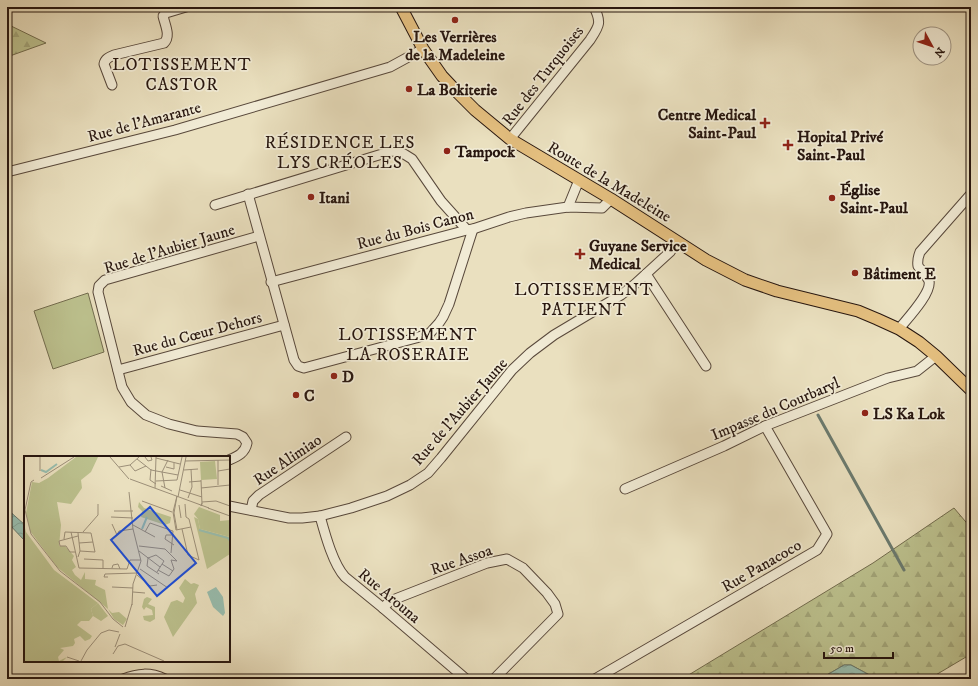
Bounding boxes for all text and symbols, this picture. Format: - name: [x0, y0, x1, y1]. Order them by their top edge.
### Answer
- marker: Les Verrières de la Madeleine: [450, 15, 460, 25]
- street label: Rue des Turquoises: [498, 22, 588, 130]
- north arrow: [912, 26, 952, 66]
- place label: Les Verrières de la Madeleine: [405, 27, 505, 65]
- text: N: [931, 44, 947, 60]
- district label: LOTISSEMENT CASTOR: [112, 54, 252, 96]
- place label: La Bokiterie: [417, 80, 497, 100]
- marker: La Bokiterie: [404, 84, 414, 94]
- street label: Rue de l'Amarante: [85, 97, 204, 147]
- place label: Centre Medical Saint-Paul: [658, 105, 757, 143]
- marker: Centre Medical Saint-Paul: [759, 117, 771, 129]
- place label: Hopital Privé Saint-Paul: [797, 127, 884, 165]
- district label: RÉSIDENCE LES LYS CRÉOLES: [265, 132, 415, 174]
- street label: Route de la Madeleine: [544, 137, 675, 227]
- marker: Hopital Privé Saint-Paul: [782, 139, 794, 151]
- place label: Tampock: [454, 142, 516, 162]
- marker: Tampock: [442, 146, 452, 156]
- place label: Église Saint-Paul: [840, 180, 909, 218]
- place label: Itani: [319, 188, 350, 208]
- marker: Itani: [306, 192, 316, 202]
- marker: Église Saint-Paul: [827, 193, 837, 203]
- street label: Rue du Bois Canon: [355, 204, 477, 254]
- street label: Rue de l'Aubier Jaune: [101, 219, 238, 278]
- place label: Guyane Service Medical: [589, 236, 687, 274]
- marker: Guyane Service Medical: [574, 248, 586, 260]
- place label: Bâtiment E: [863, 264, 937, 284]
- marker: Bâtiment E: [850, 268, 860, 278]
- district label: LOTISSEMENT PATIENT: [514, 279, 654, 321]
- street label: Rue du Cœur Dehors: [131, 307, 264, 361]
- district label: LOTISSEMENT LA ROSERAIE: [338, 324, 478, 366]
- street label: Rue de l'Aubier Jaune: [408, 354, 512, 469]
- place label: D: [342, 367, 354, 387]
- marker: D: [329, 371, 339, 381]
- street label: Impasse du Courbaryl: [708, 373, 843, 445]
- place label: C: [304, 386, 315, 406]
- marker: C: [291, 390, 301, 400]
- place label: LS Ka Lok: [873, 404, 946, 424]
- marker: LS Ka Lok: [860, 408, 870, 418]
- street label: Rue Alimiao: [250, 430, 326, 490]
- inset map: [24, 456, 230, 662]
- street label: Rue Panacoco: [718, 535, 805, 597]
- street label: Rue Assoa: [428, 540, 495, 580]
- street label: Rue Arouna: [354, 564, 425, 628]
- scale bar: [824, 634, 893, 660]
- text: 50 m: [830, 641, 854, 656]

